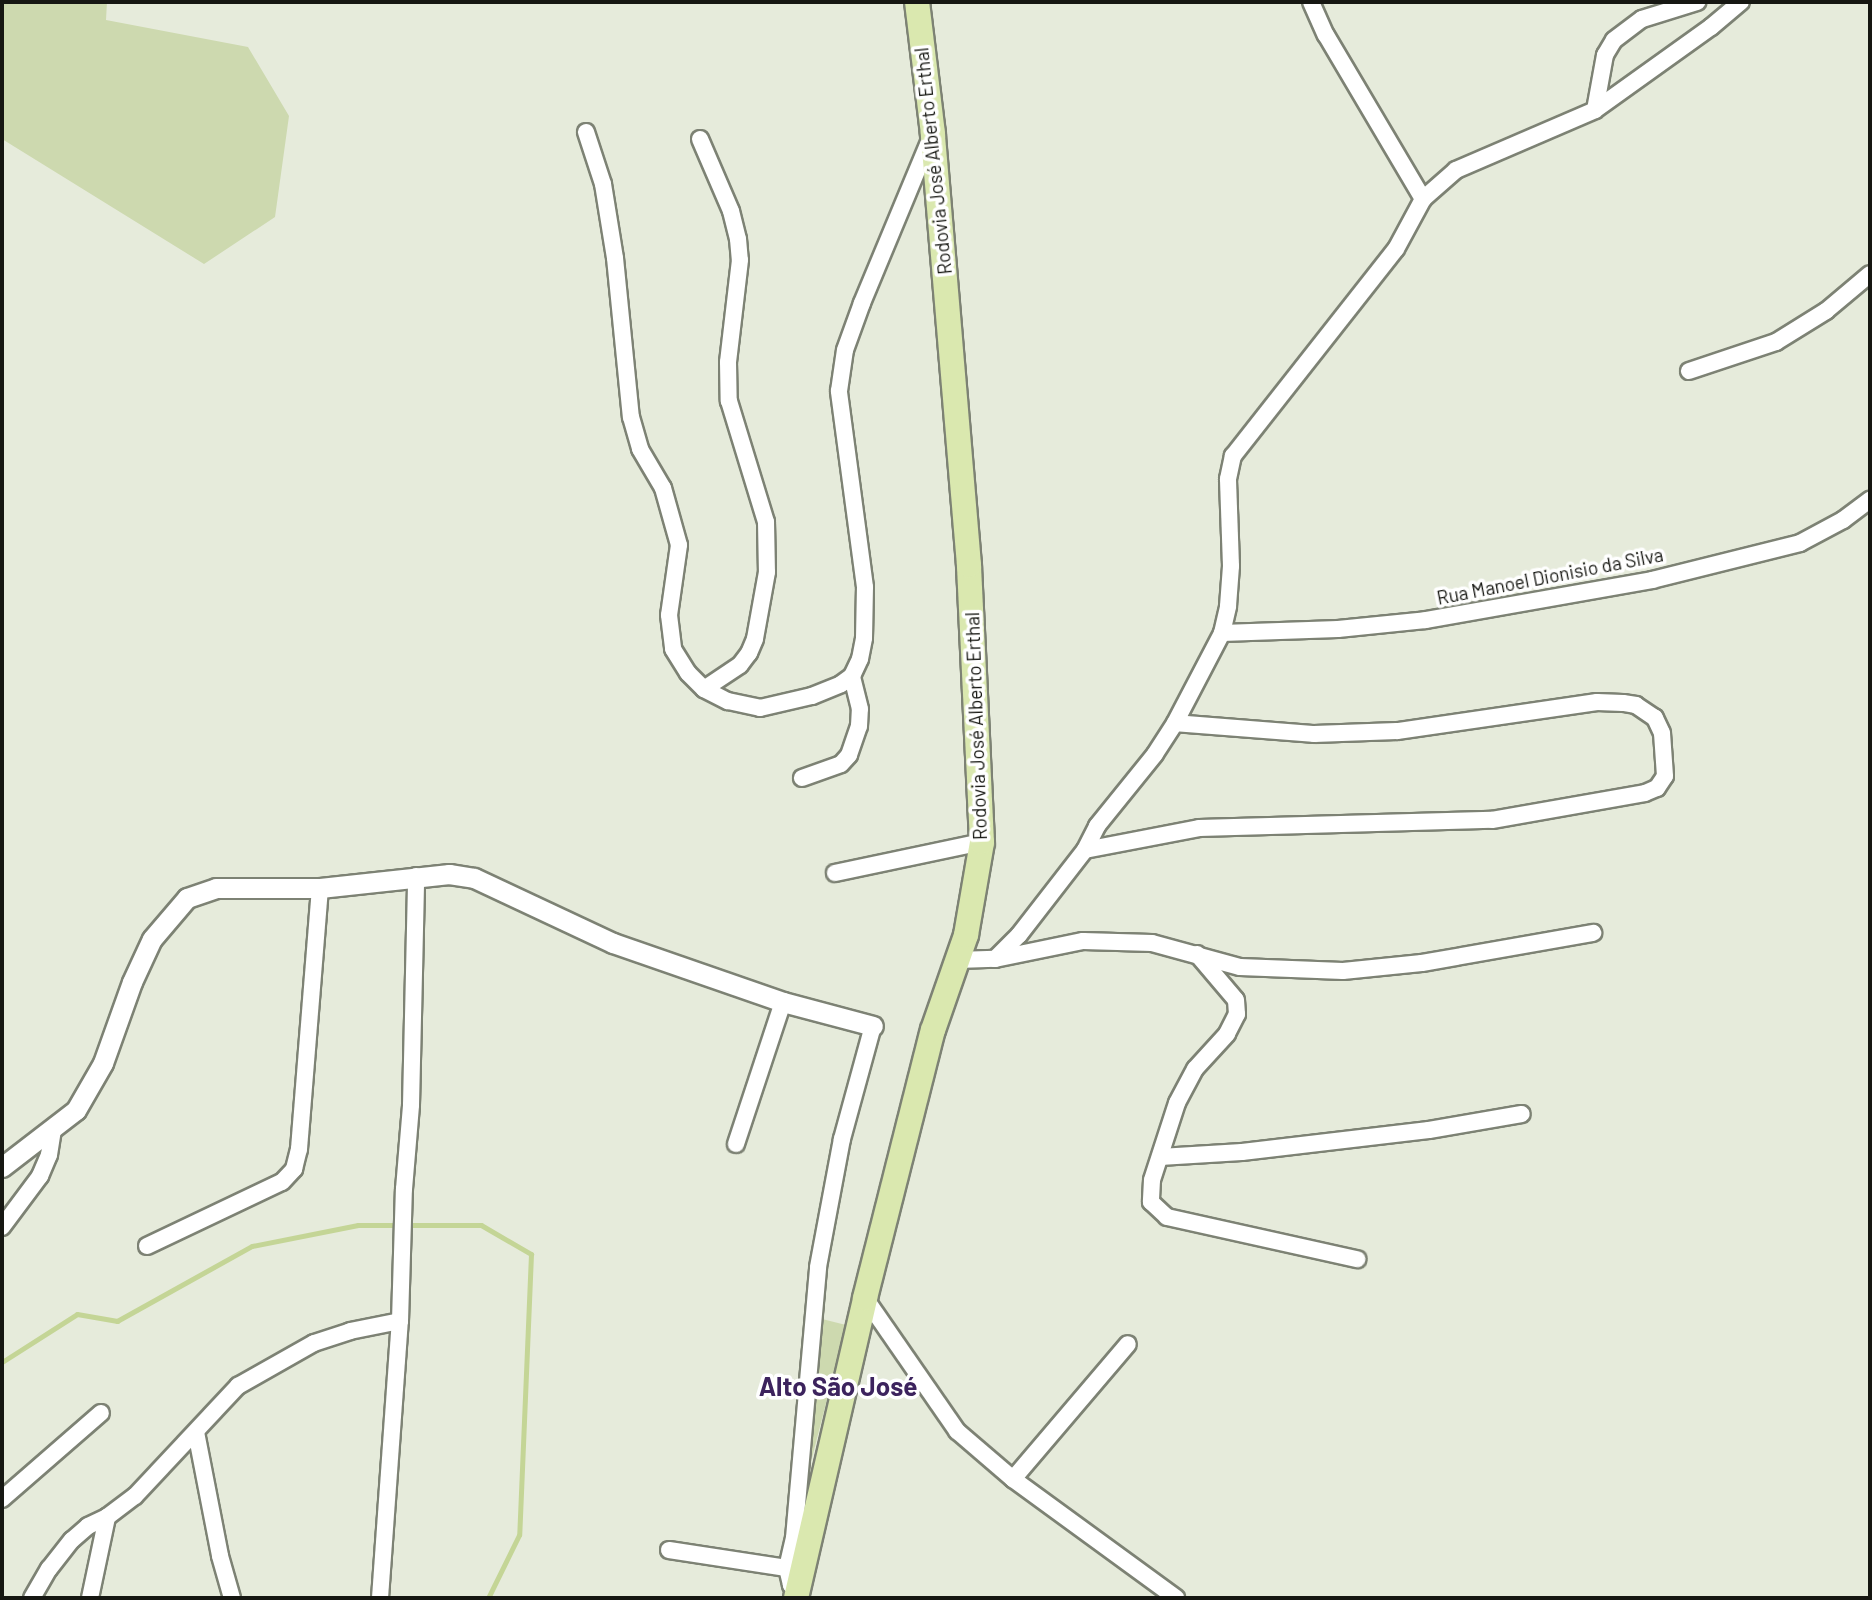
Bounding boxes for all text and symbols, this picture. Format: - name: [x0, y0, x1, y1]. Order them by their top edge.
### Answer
- street label: Rodovia José Alberto Erthal: [910, 46, 956, 276]
- street label: Rua Manoel Dionisio da Silva: [1435, 543, 1665, 609]
- street label: Rodovia José Alberto Erthal: [961, 612, 991, 840]
- district label: Alto São José: [759, 1370, 917, 1402]

